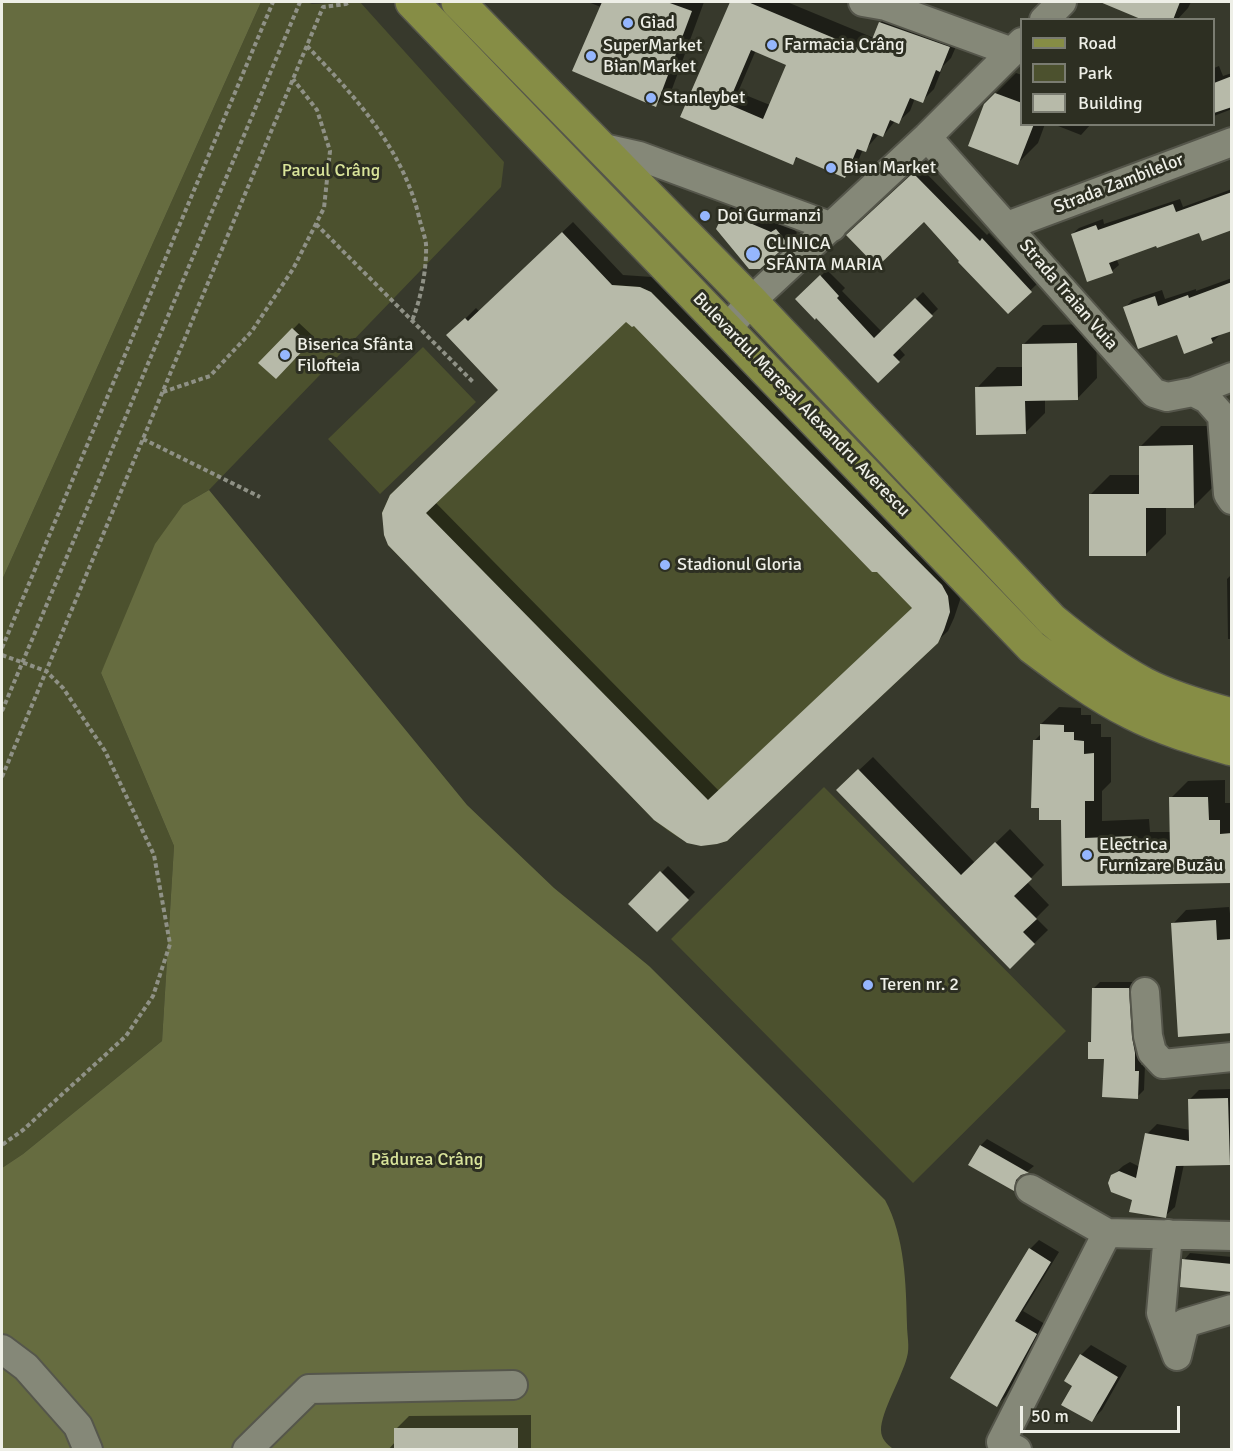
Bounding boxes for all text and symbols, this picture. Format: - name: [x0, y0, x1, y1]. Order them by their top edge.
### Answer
- place label: Giad: [640, 12, 675, 34]
- marker: Giad: [621, 16, 635, 30]
- legend: [1020, 18, 1215, 126]
- text: Road: [1078, 32, 1117, 54]
- place label: Farmacia Crâng: [784, 34, 904, 56]
- place label: SuperMarket Bian Market: [603, 35, 702, 78]
- marker: Farmacia Crâng: [765, 38, 779, 52]
- marker: SuperMarket Bian Market: [584, 49, 598, 63]
- text: Park: [1078, 62, 1113, 84]
- place label: Stanleybet: [663, 87, 745, 109]
- marker: Stanleybet: [644, 91, 658, 105]
- text: Building: [1078, 92, 1142, 114]
- street label: Strada Zambilelor: [1051, 149, 1187, 219]
- place label: Bian Market: [843, 157, 936, 179]
- park label: Parcul Crâng: [282, 160, 380, 182]
- marker: Bian Market: [824, 161, 838, 175]
- place label: Doi Gurmanzi: [717, 205, 821, 227]
- marker: Doi Gurmanzi: [698, 209, 712, 223]
- place label: CLINICA SFÂNTA MARIA: [766, 233, 883, 276]
- street label: Strada Traian Vuia: [1014, 235, 1122, 355]
- marker: CLINICA SFÂNTA MARIA: [744, 245, 762, 263]
- street label: Bulevardul Mareșal Alexandru Averescu: [688, 288, 914, 522]
- place label: Biserica Sfânta Filofteia: [297, 334, 413, 376]
- marker: Biserica Sfânta Filofteia: [278, 348, 292, 362]
- place label: Stadionul Gloria: [677, 554, 802, 576]
- marker: Stadionul Gloria: [658, 558, 672, 572]
- place label: Electrica Furnizare Buzău: [1099, 834, 1223, 876]
- marker: Electrica Furnizare Buzău: [1080, 848, 1094, 862]
- place label: Teren nr. 2: [880, 974, 959, 996]
- marker: Teren nr. 2: [861, 978, 875, 992]
- park label: Pădurea Crâng: [371, 1149, 483, 1171]
- scale bar: [1023, 1394, 1184, 1432]
- text: 50 m: [1031, 1405, 1069, 1427]

